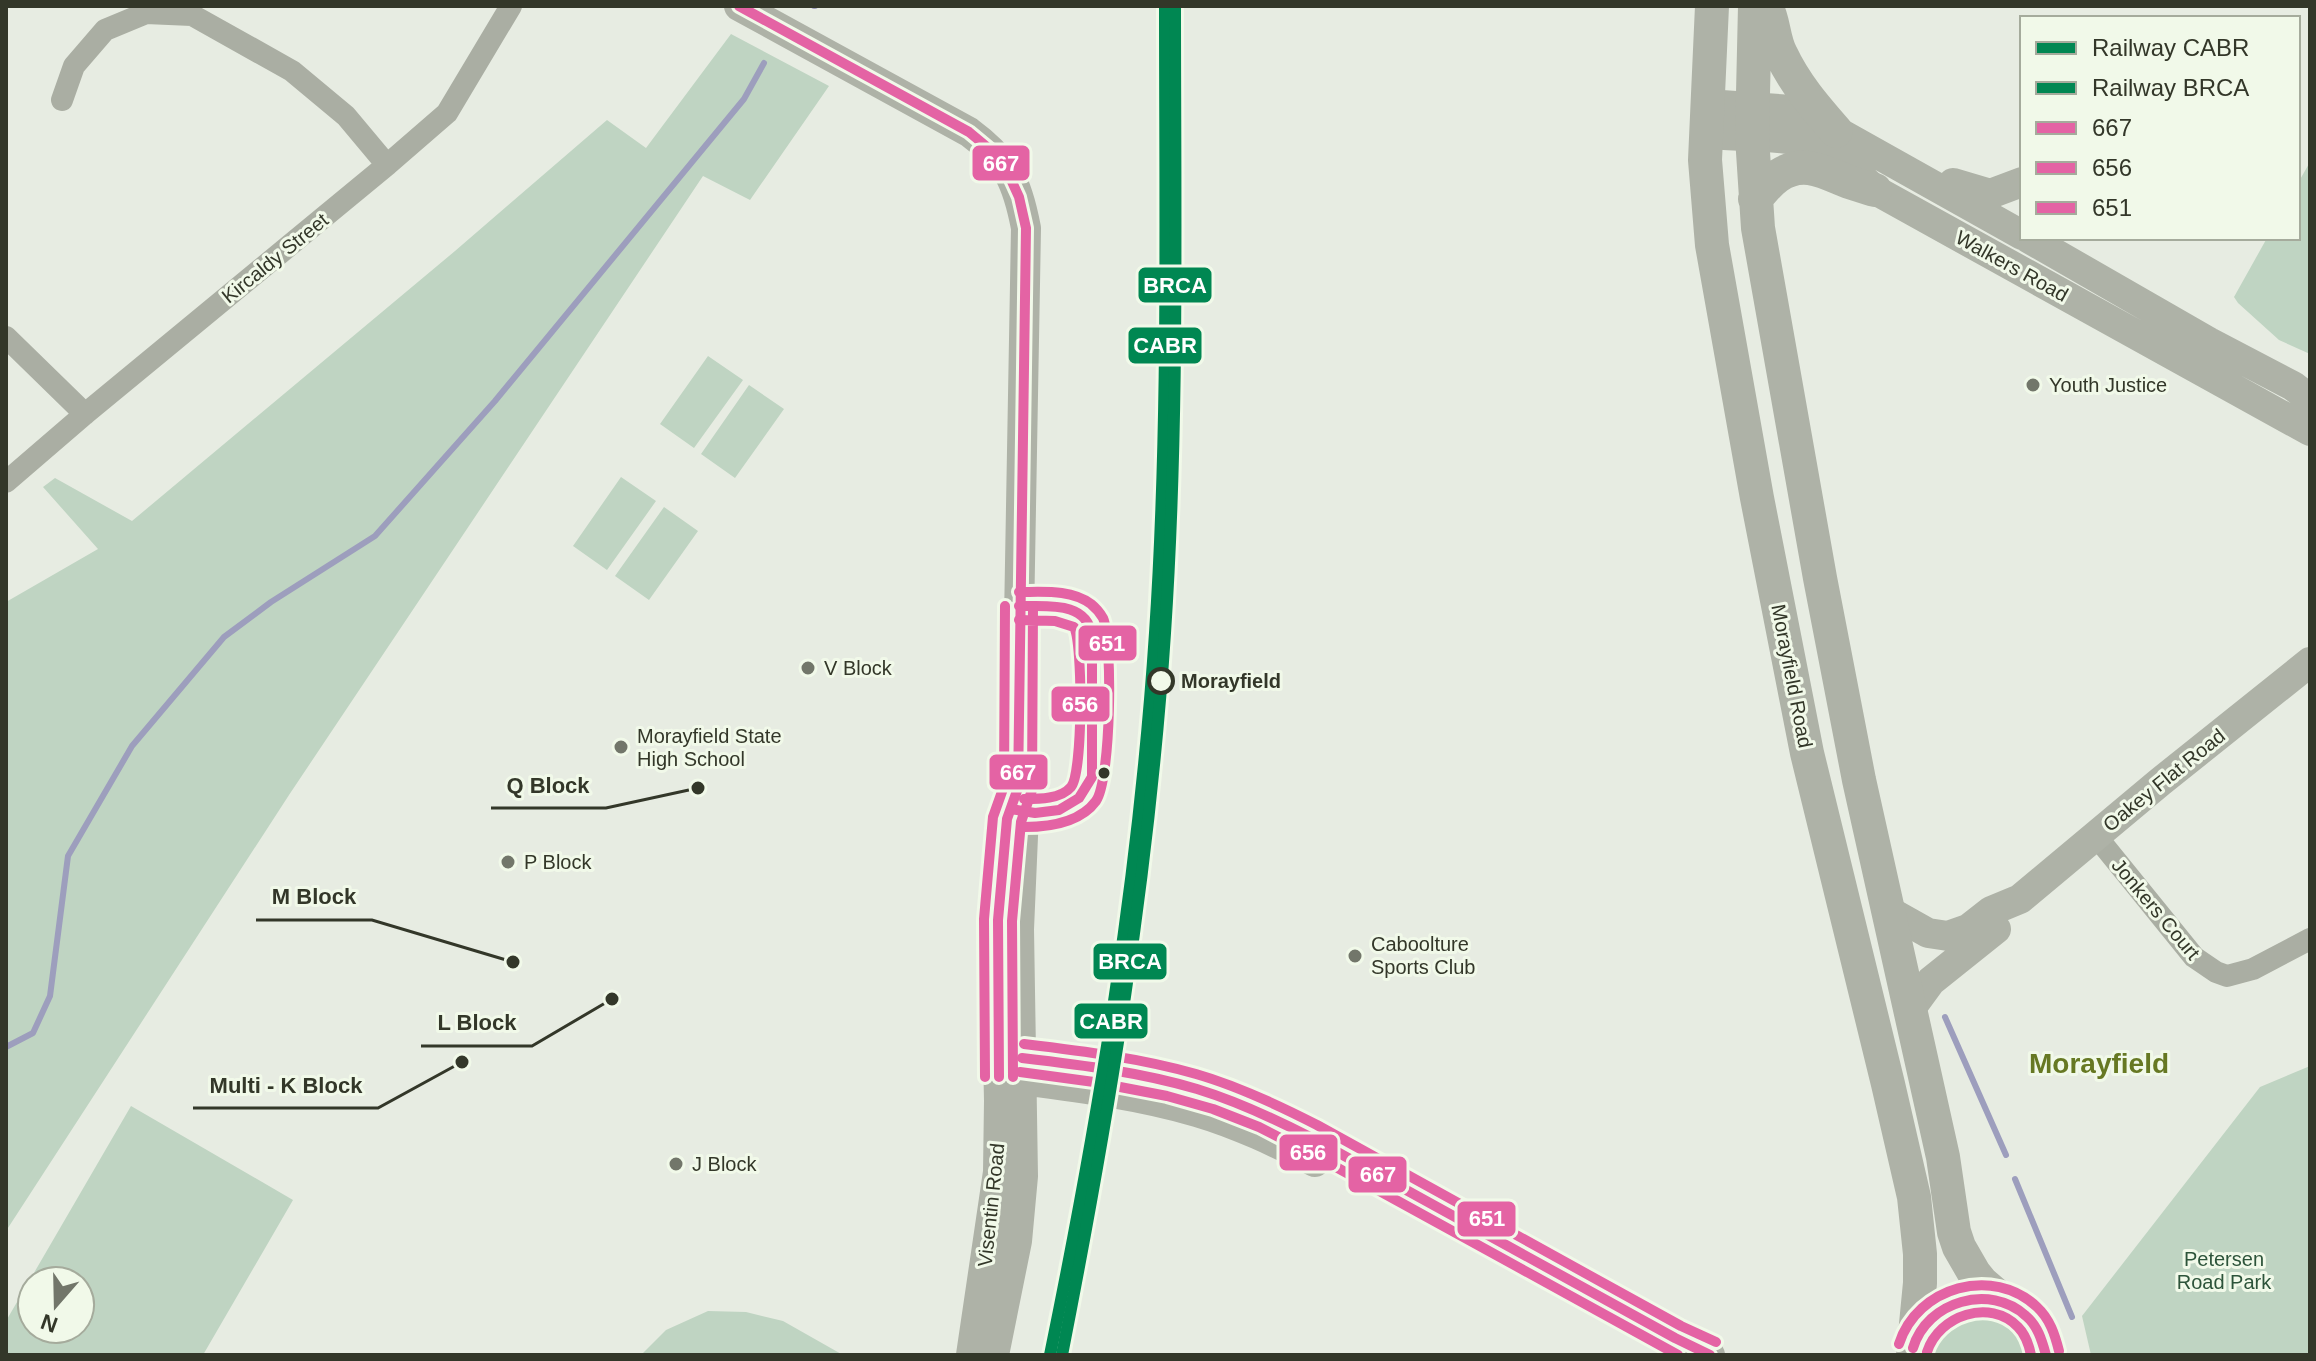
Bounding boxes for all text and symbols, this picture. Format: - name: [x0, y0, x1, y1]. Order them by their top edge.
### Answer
- legend: [2020, 16, 2300, 240]
- text: Railway CABR: [2092, 34, 2249, 61]
- text: Railway BRCA: [2092, 74, 2249, 101]
- text: 667: [2092, 114, 2132, 141]
- line badge: 667: [971, 144, 1031, 182]
- text: 667: [983, 151, 1019, 176]
- text: 656: [2092, 154, 2132, 181]
- text: 651: [2092, 194, 2132, 221]
- street label: Kircaldy Street: [218, 208, 333, 307]
- street label: Walkers Road: [1952, 226, 2072, 306]
- line badge: BRCA: [1137, 266, 1213, 304]
- text: BRCA: [1143, 273, 1207, 298]
- line badge: CABR: [1127, 326, 1203, 365]
- text: CABR: [1133, 333, 1197, 358]
- place label: Youth Justice: [2049, 374, 2167, 396]
- marker: Youth Justice: [2024, 376, 2042, 394]
- street label: Morayfield Road: [1767, 602, 1817, 750]
- line badge: 651: [1077, 624, 1138, 662]
- text: 651: [1089, 631, 1125, 656]
- place label: V Block: [824, 657, 893, 679]
- marker: V Block: [799, 659, 817, 677]
- marker: Morayfield: [1148, 668, 1174, 694]
- place label: Morayfield: [1181, 670, 1281, 692]
- line badge: 656: [1050, 685, 1111, 723]
- text: 656: [1062, 692, 1098, 717]
- street label: Oakey Flat Road: [2099, 724, 2229, 836]
- place label: Morayfield State High School: [637, 725, 782, 770]
- marker: Morayfield State High School: [612, 738, 630, 756]
- line badge: 667: [988, 753, 1049, 791]
- text: 667: [1000, 760, 1036, 785]
- callout: Q Block: [491, 762, 606, 808]
- unlabelled marker: [1096, 765, 1112, 781]
- text: Q Block: [506, 773, 590, 798]
- place label: P Block: [524, 851, 592, 873]
- marker: P Block: [499, 853, 517, 871]
- street label: Jonkers Court: [2108, 854, 2205, 964]
- callout: M Block: [256, 874, 372, 920]
- text: M Block: [272, 884, 357, 909]
- place label: Caboolture Sports Club: [1371, 933, 1476, 978]
- line badge: BRCA: [1092, 942, 1168, 981]
- marker: Caboolture Sports Club: [1346, 947, 1364, 965]
- text: BRCA: [1098, 949, 1162, 974]
- callout: L Block: [421, 1000, 532, 1046]
- line badge: CABR: [1073, 1002, 1149, 1040]
- text: CABR: [1079, 1009, 1143, 1034]
- text: L Block: [437, 1010, 517, 1035]
- district label: Morayfield: [2029, 1048, 2169, 1079]
- callout: Multi - K Block: [193, 1062, 378, 1108]
- text: Multi - K Block: [210, 1073, 363, 1098]
- line badge: 656: [1278, 1133, 1339, 1172]
- text: 656: [1290, 1140, 1326, 1165]
- street label: Visentin Road: [974, 1142, 1008, 1268]
- place label: J Block: [692, 1153, 757, 1175]
- marker: J Block: [667, 1155, 685, 1173]
- line badge: 667: [1347, 1155, 1408, 1194]
- text: 667: [1360, 1162, 1396, 1187]
- line badge: 651: [1456, 1200, 1517, 1238]
- text: 651: [1469, 1206, 1505, 1231]
- park label: Petersen Road Park: [2177, 1248, 2272, 1293]
- north arrow: [16, 1265, 96, 1345]
- text: N: [38, 1309, 61, 1338]

